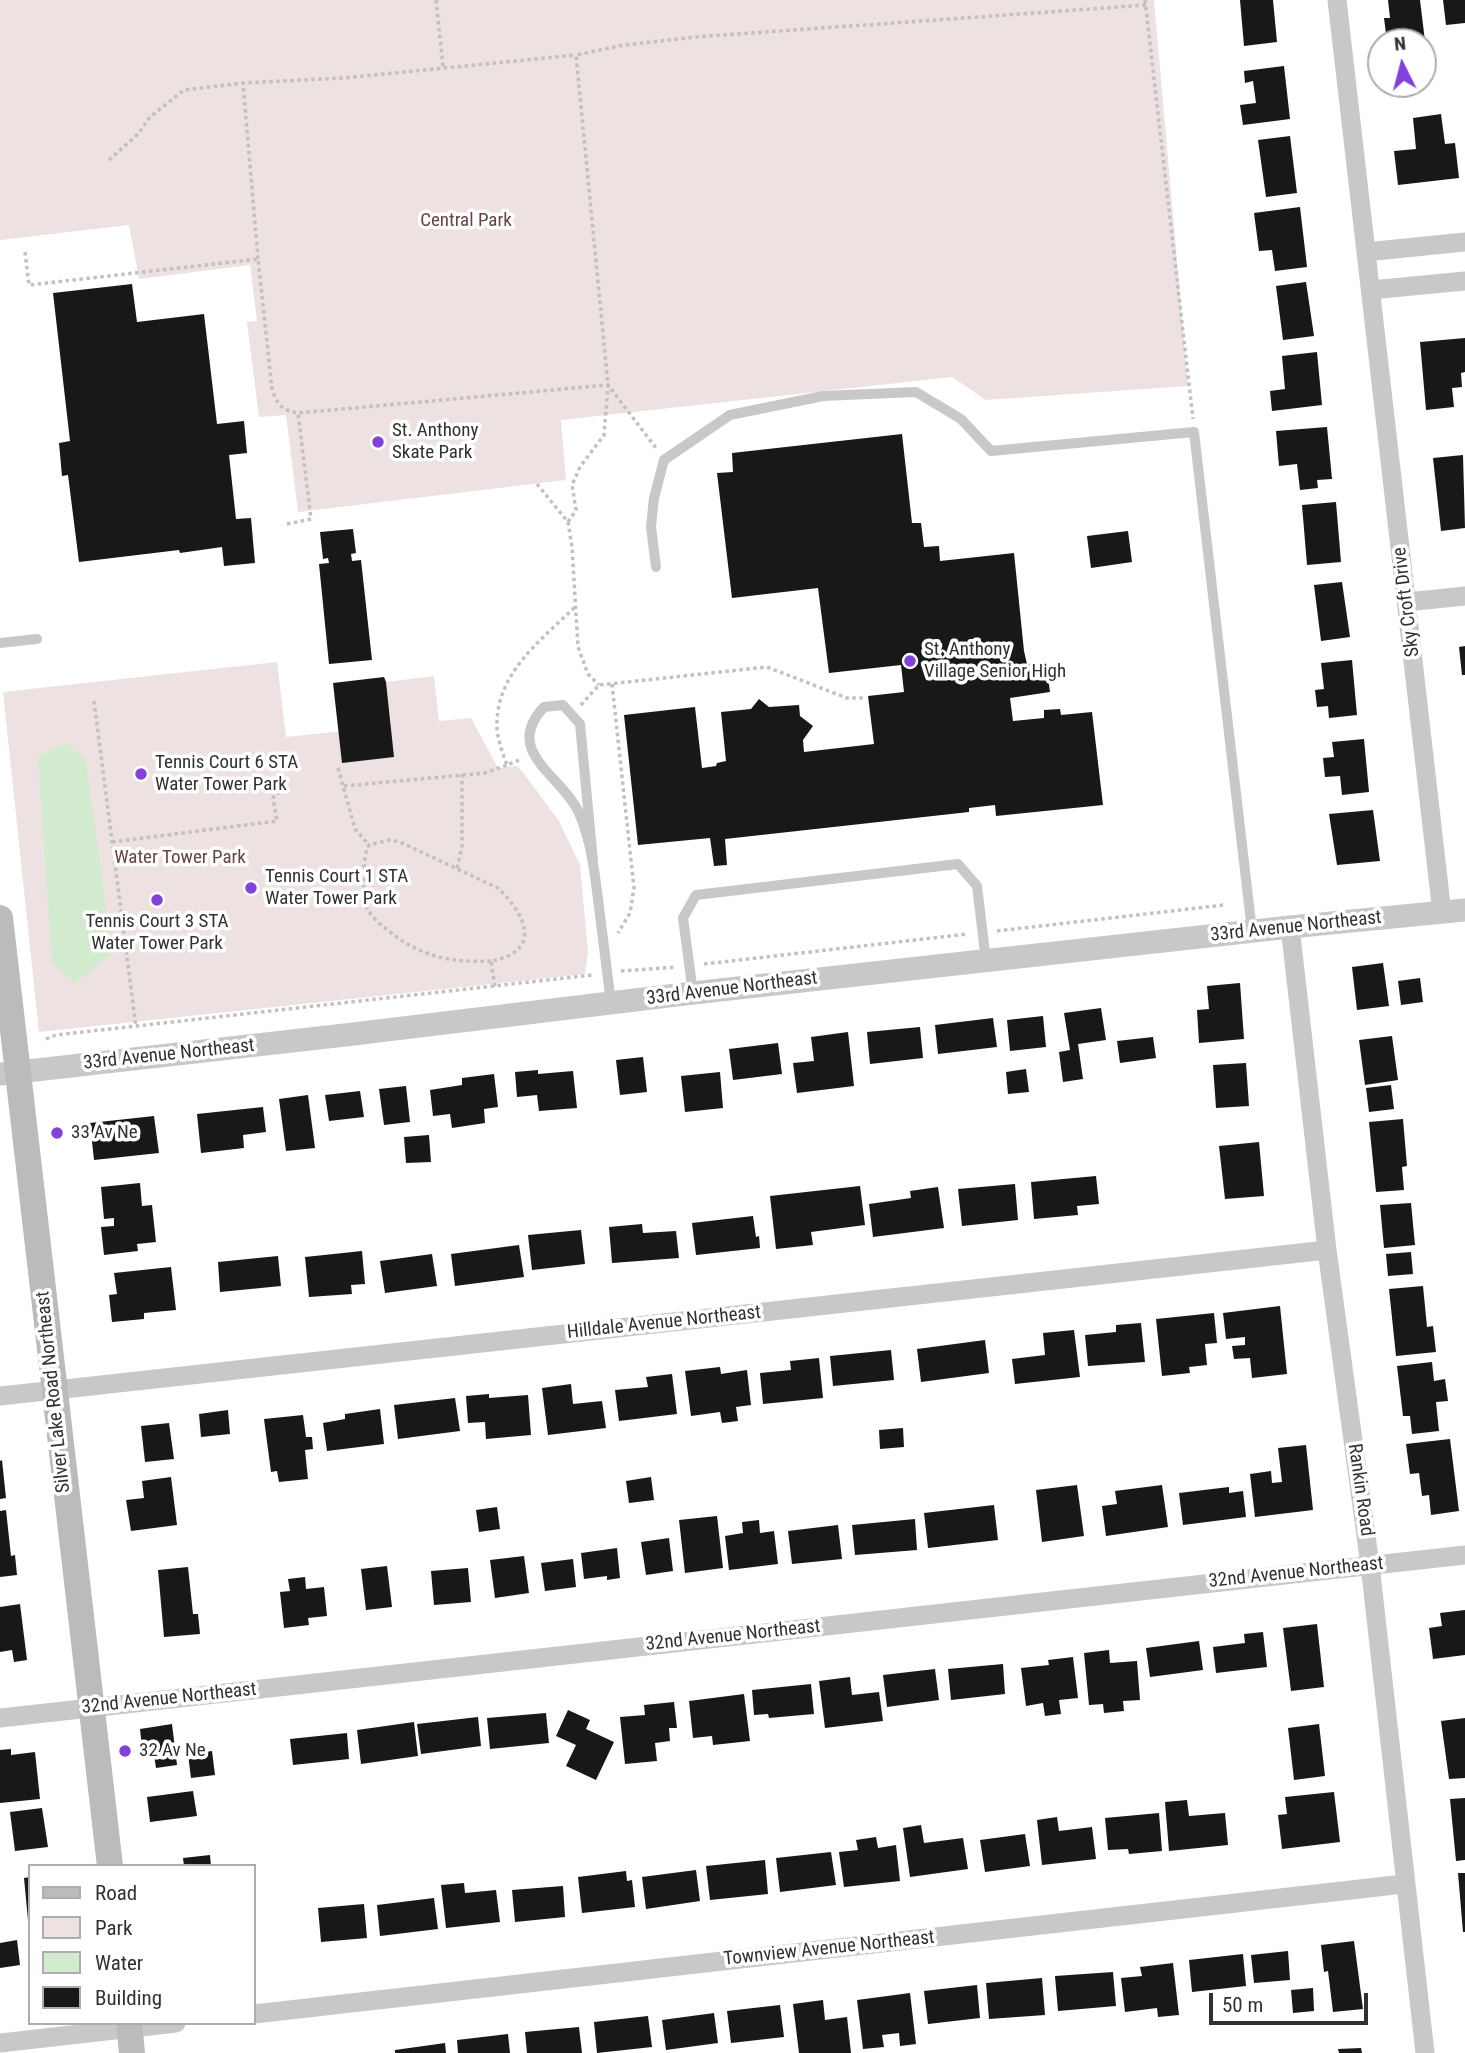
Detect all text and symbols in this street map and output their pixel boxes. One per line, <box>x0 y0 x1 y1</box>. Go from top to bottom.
north arrow <box>1367 28 1437 98</box>
text: N <box>1393 32 1407 56</box>
park label: Central Park <box>420 210 512 232</box>
place label: St. Anthony Skate Park <box>392 420 478 464</box>
marker: St. Anthony Skate Park <box>370 434 386 450</box>
street label: Sky Croft Drive <box>1389 546 1425 658</box>
place label: St. Anthony Village Senior High <box>924 639 1066 683</box>
marker: St. Anthony Village Senior High <box>902 653 918 669</box>
place label: Tennis Court 6 STA Water Tower Park <box>155 752 298 796</box>
marker: Tennis Court 6 STA Water Tower Park <box>133 766 149 782</box>
park label: Water Tower Park <box>114 847 246 869</box>
place label: Tennis Court 1 STA Water Tower Park <box>265 866 408 910</box>
marker: Tennis Court 1 STA Water Tower Park <box>243 880 259 896</box>
marker: Tennis Court 3 STA Water Tower Park <box>149 892 165 908</box>
street label: 33rd Avenue Northeast <box>1209 907 1383 947</box>
place label: Tennis Court 3 STA Water Tower Park <box>85 911 229 955</box>
street label: 33rd Avenue Northeast <box>645 967 819 1011</box>
street label: 33rd Avenue Northeast <box>82 1035 256 1075</box>
place label: 33 Av Ne <box>71 1122 138 1144</box>
marker: 33 Av Ne <box>49 1125 65 1141</box>
street label: Silver Lake Road Northeast <box>32 1290 76 1494</box>
street label: Hilldale Avenue Northeast <box>566 1301 762 1345</box>
street label: Rankin Road <box>1342 1442 1378 1538</box>
street label: 32nd Avenue Northeast <box>1208 1552 1384 1594</box>
street label: 32nd Avenue Northeast <box>645 1615 821 1657</box>
street label: 32nd Avenue Northeast <box>81 1678 257 1720</box>
place label: 32 Av Ne <box>139 1740 206 1762</box>
marker: 32 Av Ne <box>117 1743 133 1759</box>
legend <box>28 1864 256 2025</box>
text: Road <box>95 1881 137 1905</box>
text: Park <box>95 1916 132 1940</box>
street label: Townview Avenue Northeast <box>722 1927 936 1971</box>
text: Water <box>95 1951 143 1975</box>
scale bar <box>1213 1980 1372 2024</box>
text: Building <box>95 1986 162 2010</box>
text: 50 m <box>1222 1993 1263 2017</box>

